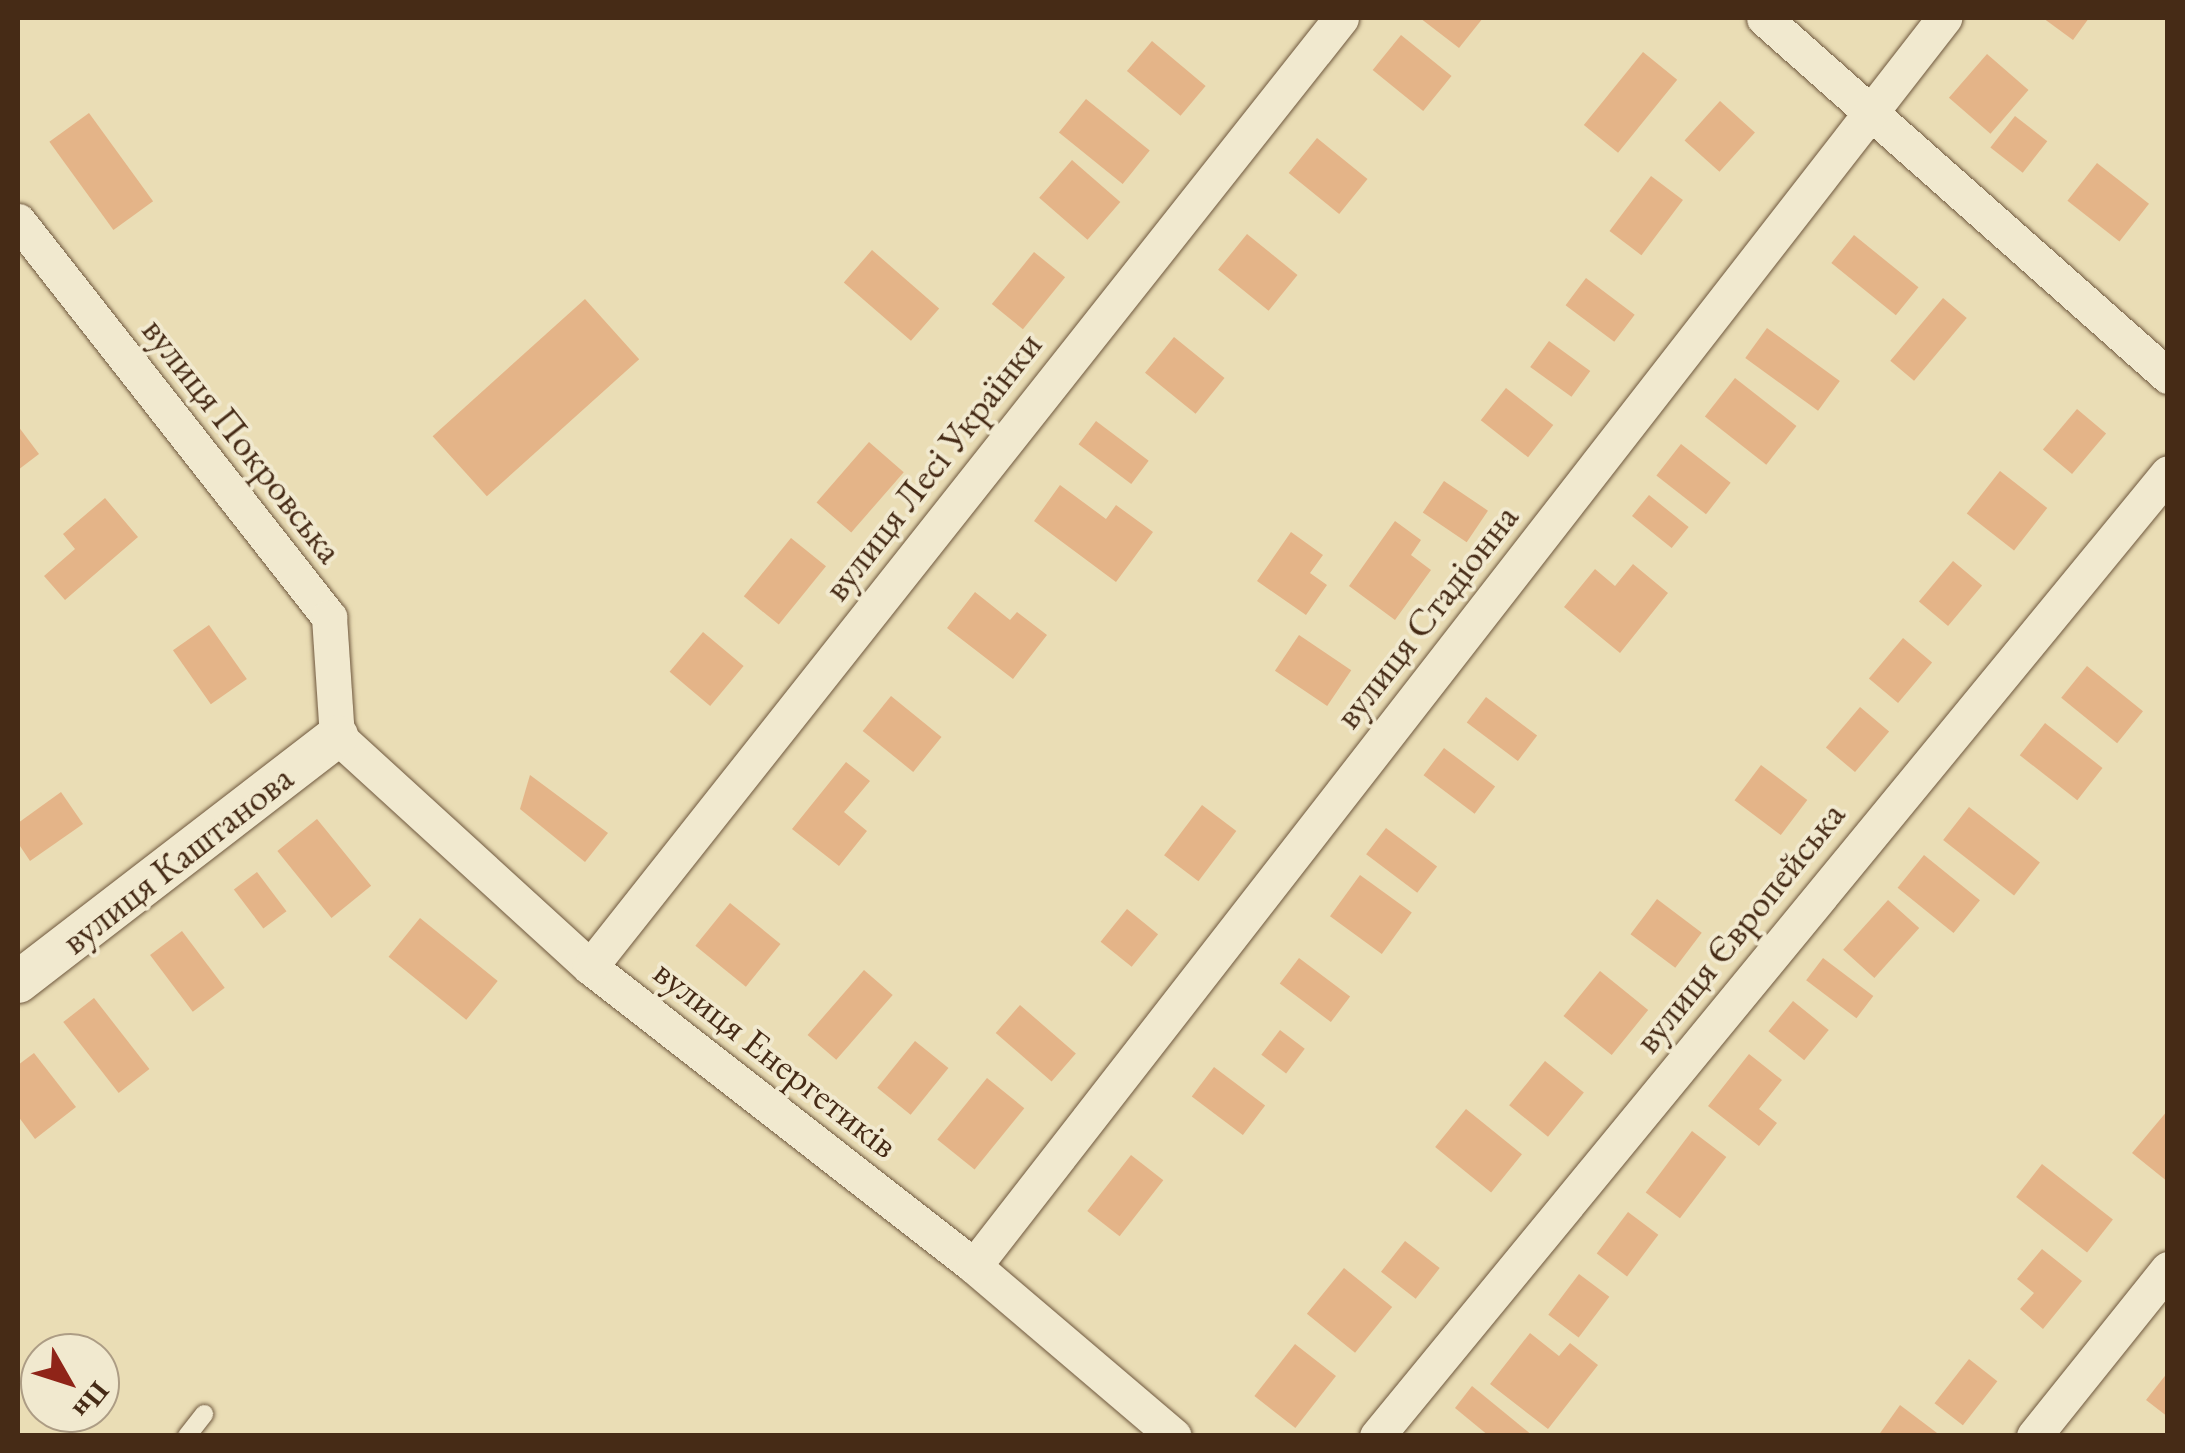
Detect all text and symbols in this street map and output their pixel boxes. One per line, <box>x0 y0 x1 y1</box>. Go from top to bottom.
street label: вулиця Покровська <box>133 308 353 572</box>
street label: вулиця Лесі Українки <box>813 323 1051 609</box>
street label: вулиця Стадіонна <box>1324 495 1528 737</box>
street label: вулиця Каштанова <box>52 755 302 963</box>
street label: вулиця Європейська <box>1624 792 1854 1062</box>
street label: вулиця Енергетиків <box>645 949 907 1167</box>
north arrow <box>20 1333 120 1433</box>
text: Пн <box>66 1374 118 1427</box>

